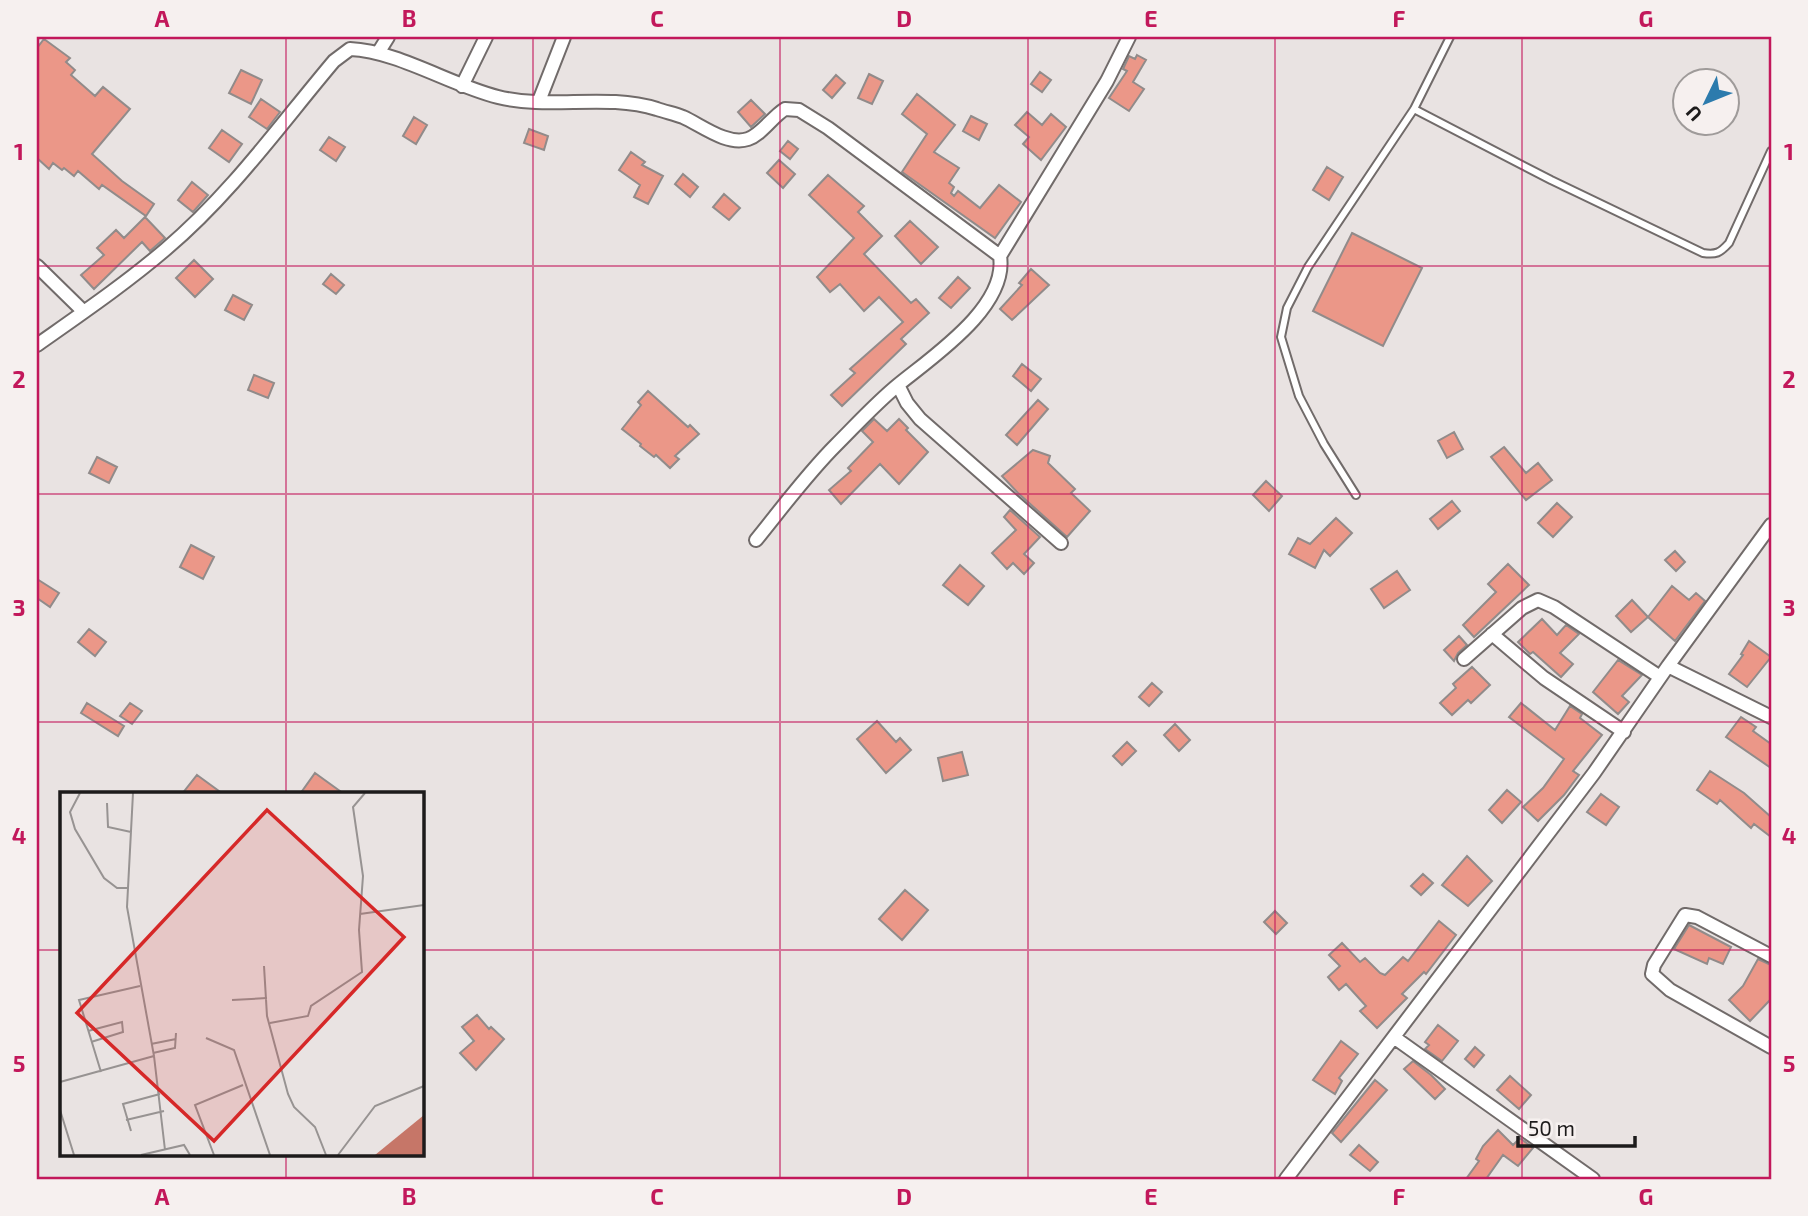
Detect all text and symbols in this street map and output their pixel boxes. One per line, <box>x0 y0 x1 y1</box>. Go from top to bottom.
text: A <box>154 4 170 32</box>
text: B <box>402 4 416 32</box>
text: C <box>650 4 664 32</box>
text: D <box>896 4 912 32</box>
text: E <box>1144 4 1158 32</box>
text: F <box>1393 4 1406 32</box>
text: G <box>1639 4 1653 32</box>
north arrow <box>1672 66 1742 136</box>
text: U <box>1680 101 1706 127</box>
text: 1 <box>14 137 24 165</box>
text: 1 <box>1784 137 1794 165</box>
text: 2 <box>12 365 26 393</box>
text: 2 <box>1782 365 1796 393</box>
text: 3 <box>12 593 26 621</box>
text: 3 <box>1782 593 1796 621</box>
inset map <box>60 792 424 1156</box>
text: 4 <box>12 821 26 849</box>
text: 4 <box>1782 821 1796 849</box>
text: 5 <box>13 1049 25 1077</box>
text: 5 <box>1783 1049 1795 1077</box>
scale bar <box>1518 1104 1635 1148</box>
text: 50 m <box>1528 1115 1575 1140</box>
text: A <box>154 1182 170 1210</box>
text: B <box>402 1182 416 1210</box>
text: C <box>650 1182 664 1210</box>
text: D <box>896 1182 912 1210</box>
text: E <box>1144 1182 1158 1210</box>
text: F <box>1393 1182 1406 1210</box>
text: G <box>1639 1182 1653 1210</box>

